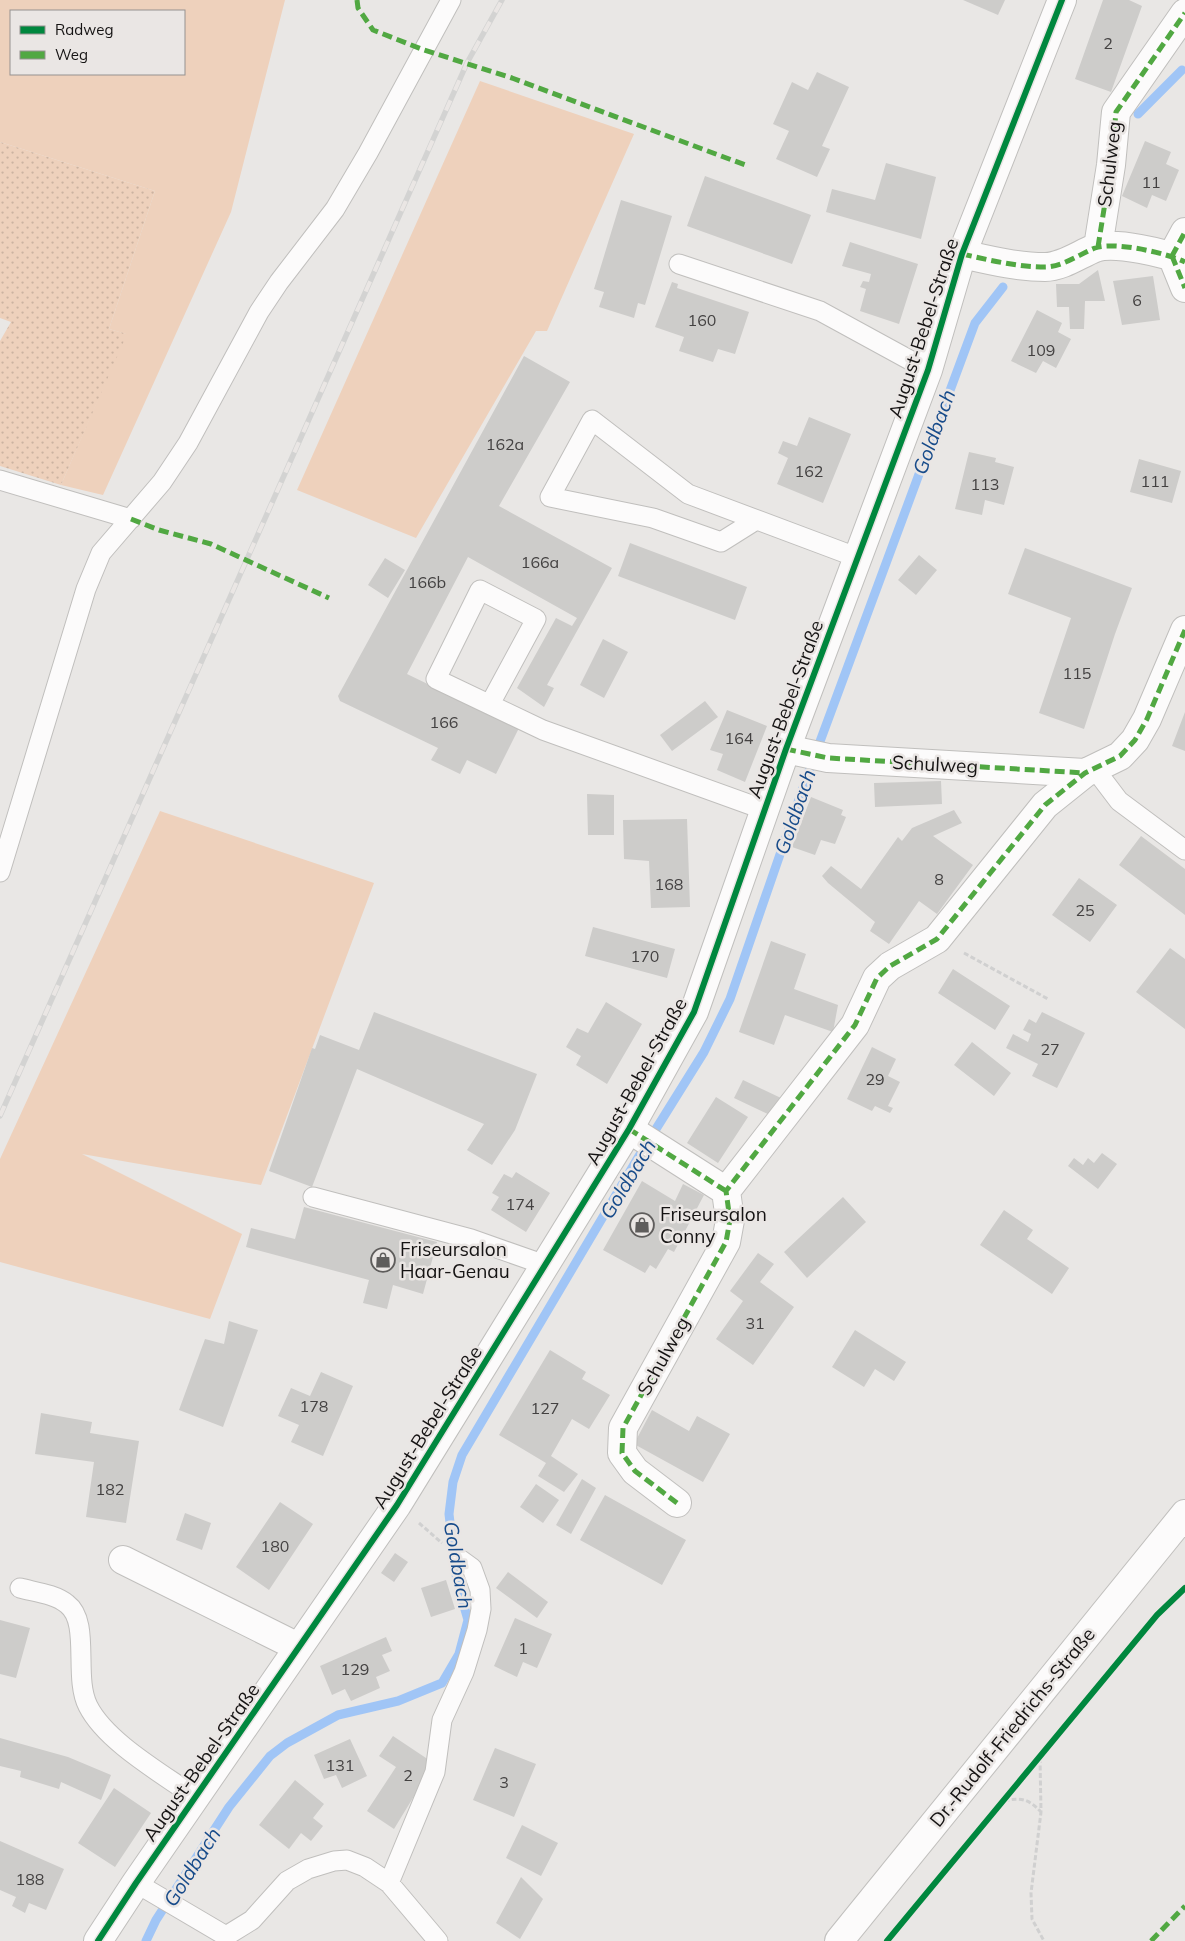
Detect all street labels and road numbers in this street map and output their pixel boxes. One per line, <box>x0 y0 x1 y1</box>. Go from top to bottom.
street label: Schulweg <box>1092 120 1126 208</box>
street label: August-Bebel-Straße <box>883 235 963 421</box>
street label: August-Bebel-Straße <box>742 617 828 801</box>
street label: Schulweg <box>891 750 979 778</box>
street label: August-Bebel-Straße <box>580 993 692 1169</box>
street label: Schulweg <box>632 1313 694 1399</box>
street label: August-Bebel-Straße <box>367 1341 487 1513</box>
street label: Dr.-Rudolf-Friedrichs-Straße <box>924 1623 1100 1831</box>
street label: August-Bebel-Straße <box>137 1678 265 1846</box>

